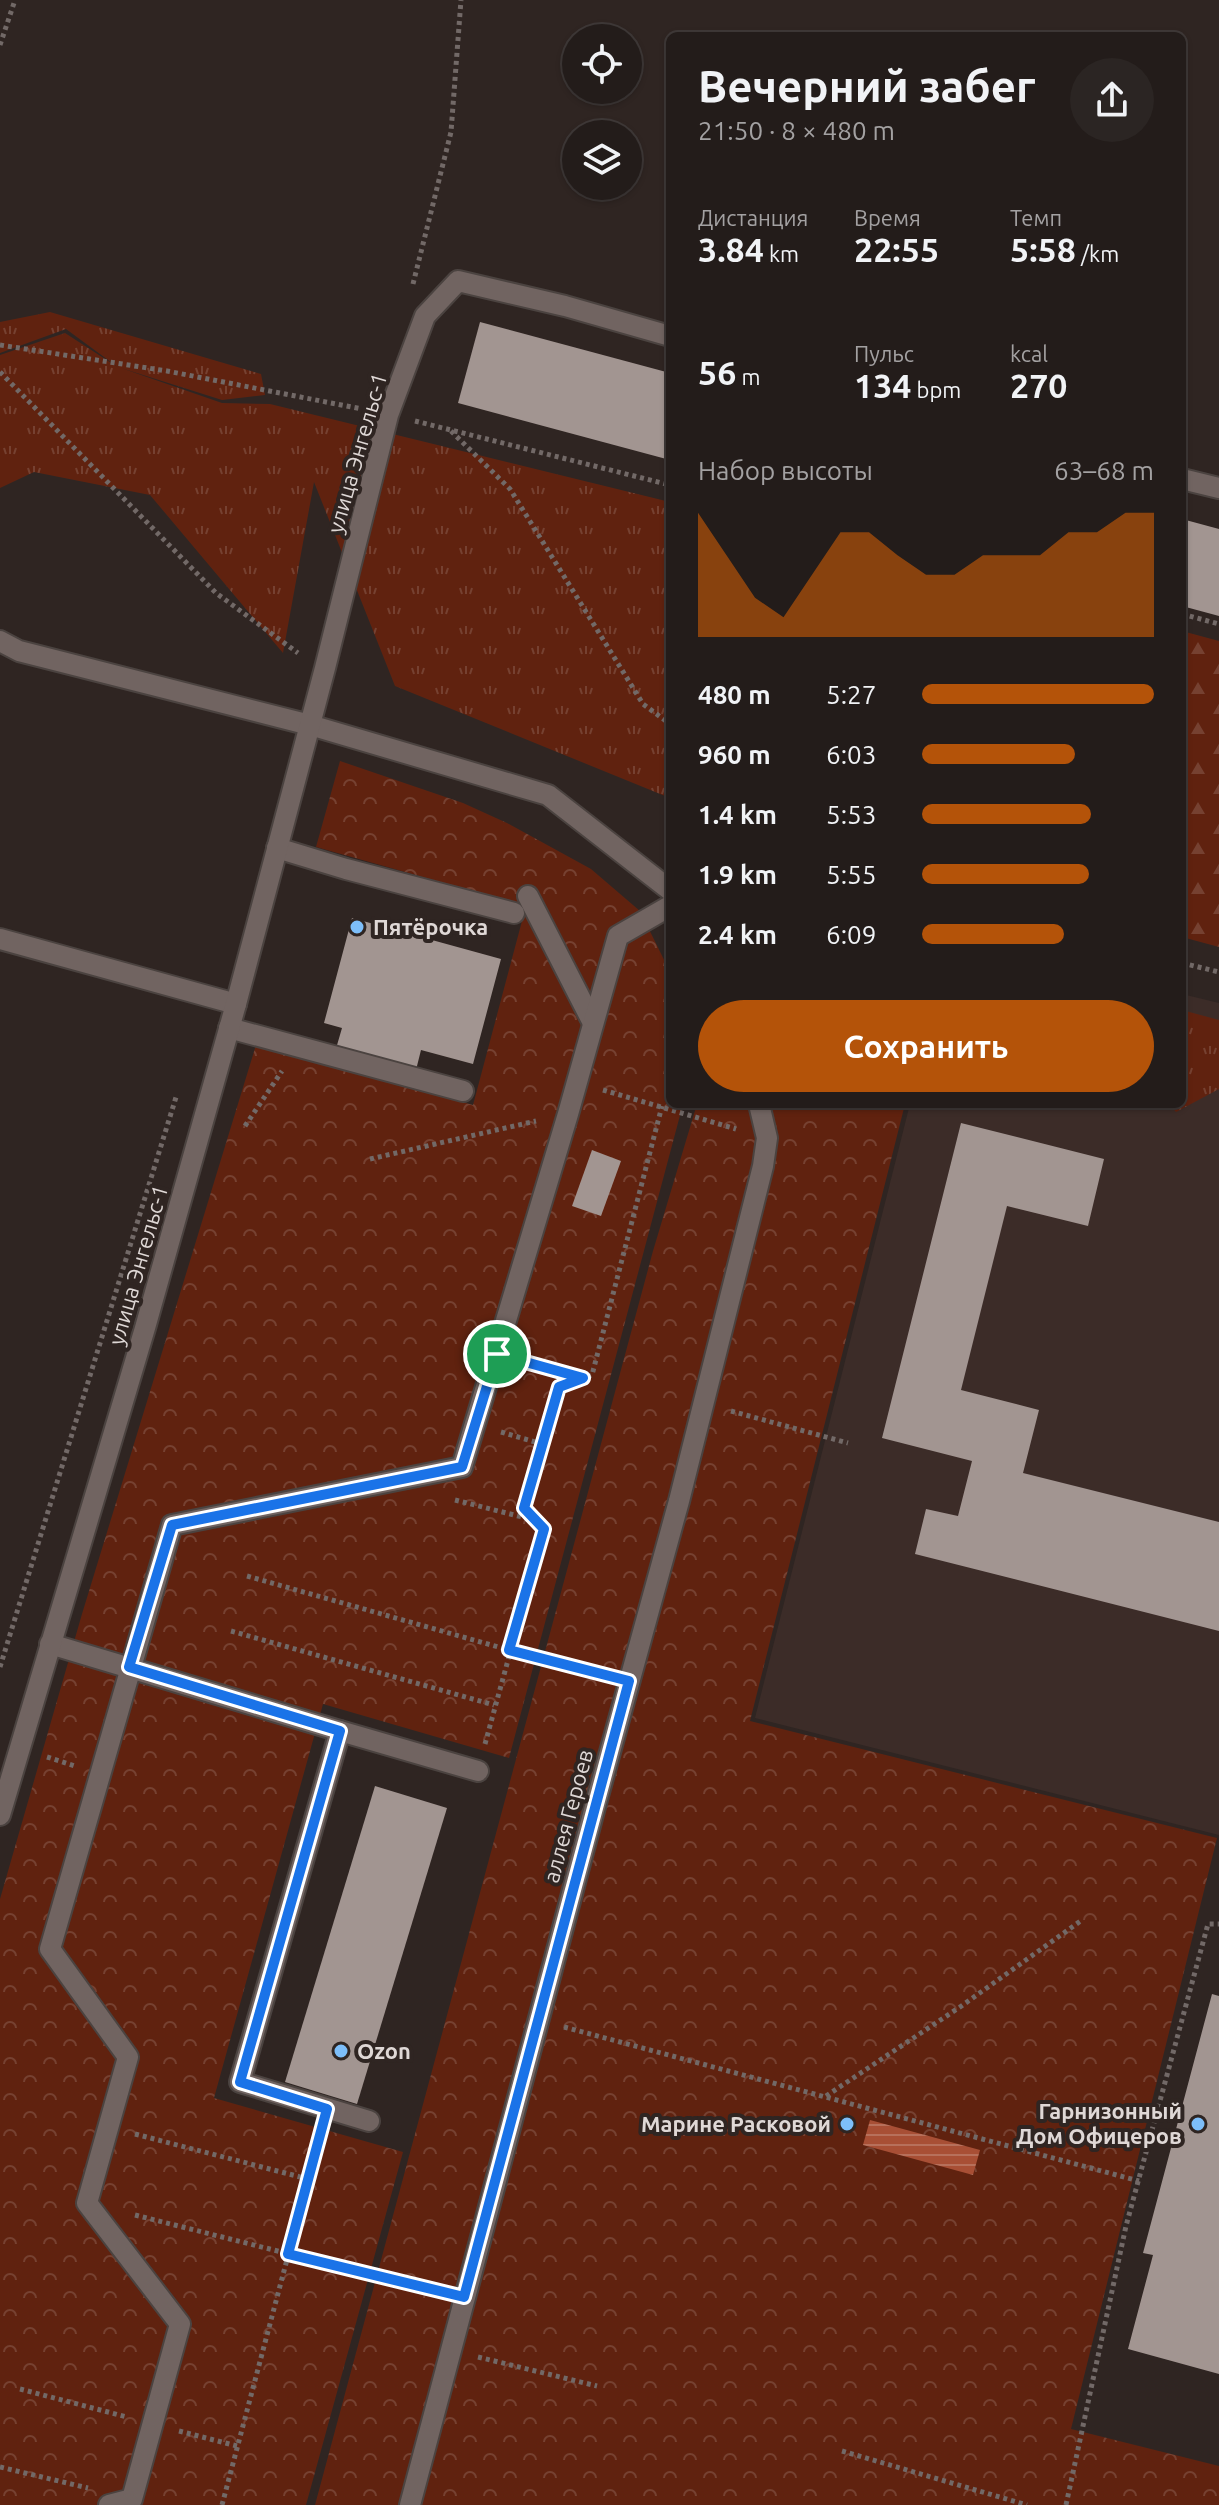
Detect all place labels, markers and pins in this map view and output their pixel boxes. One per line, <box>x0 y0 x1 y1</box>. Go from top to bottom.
place label: Пятёрочка <box>373 914 488 939</box>
marker: Пятёрочка <box>348 918 366 936</box>
pin <box>463 1320 531 1388</box>
place label: Ozon <box>357 2038 411 2063</box>
marker: Ozon <box>332 2042 350 2060</box>
place label: Гарнизонный Дом Офицеров <box>1016 2098 1182 2148</box>
place label: Марине Расковой <box>641 2111 831 2136</box>
marker: Марине Расковой <box>838 2115 856 2133</box>
marker: Гарнизонный Дом Офицеров <box>1189 2115 1207 2133</box>

